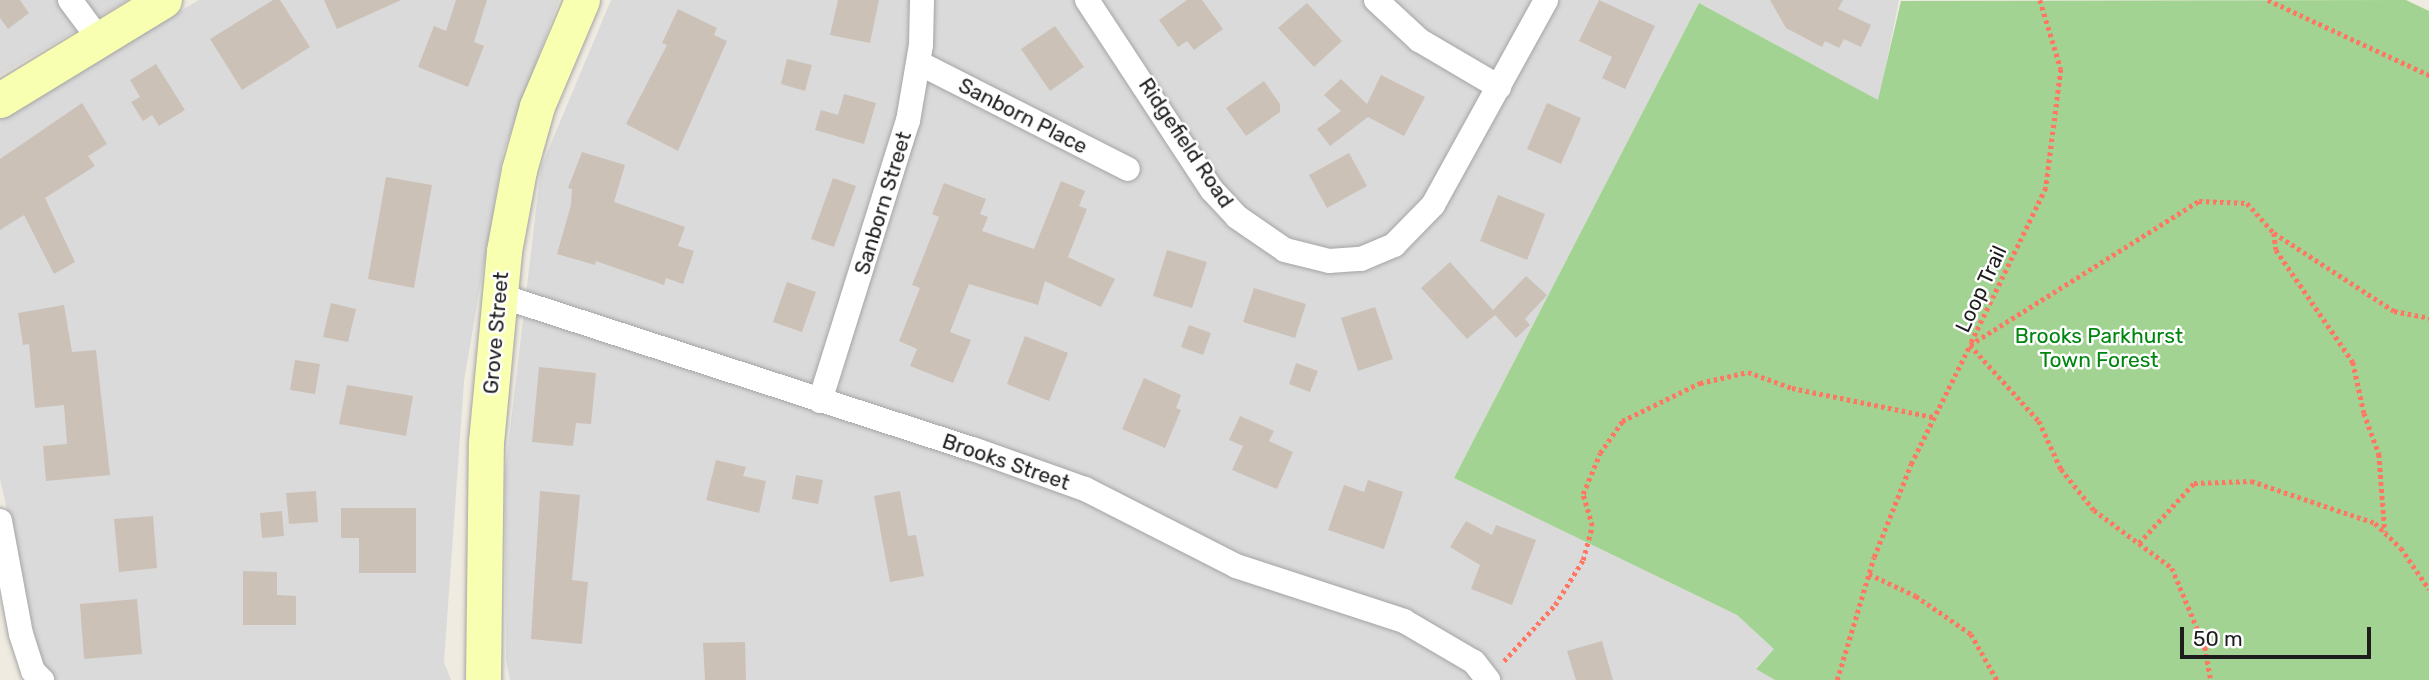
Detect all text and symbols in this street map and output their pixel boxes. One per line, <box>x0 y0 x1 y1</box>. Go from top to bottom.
street label: Sanborn Place <box>954 73 1092 159</box>
street label: Ridgefield Road <box>1133 73 1239 213</box>
street label: Sanborn Street <box>849 128 917 278</box>
street label: Loop Trail <box>1950 241 2012 337</box>
street label: Grove Street <box>478 271 514 395</box>
park label: Brooks Parkhurst Town Forest <box>2015 323 2183 373</box>
street label: Brooks Street <box>939 428 1073 496</box>
scale bar <box>2184 614 2375 658</box>
text: 50 m <box>2193 626 2243 651</box>

